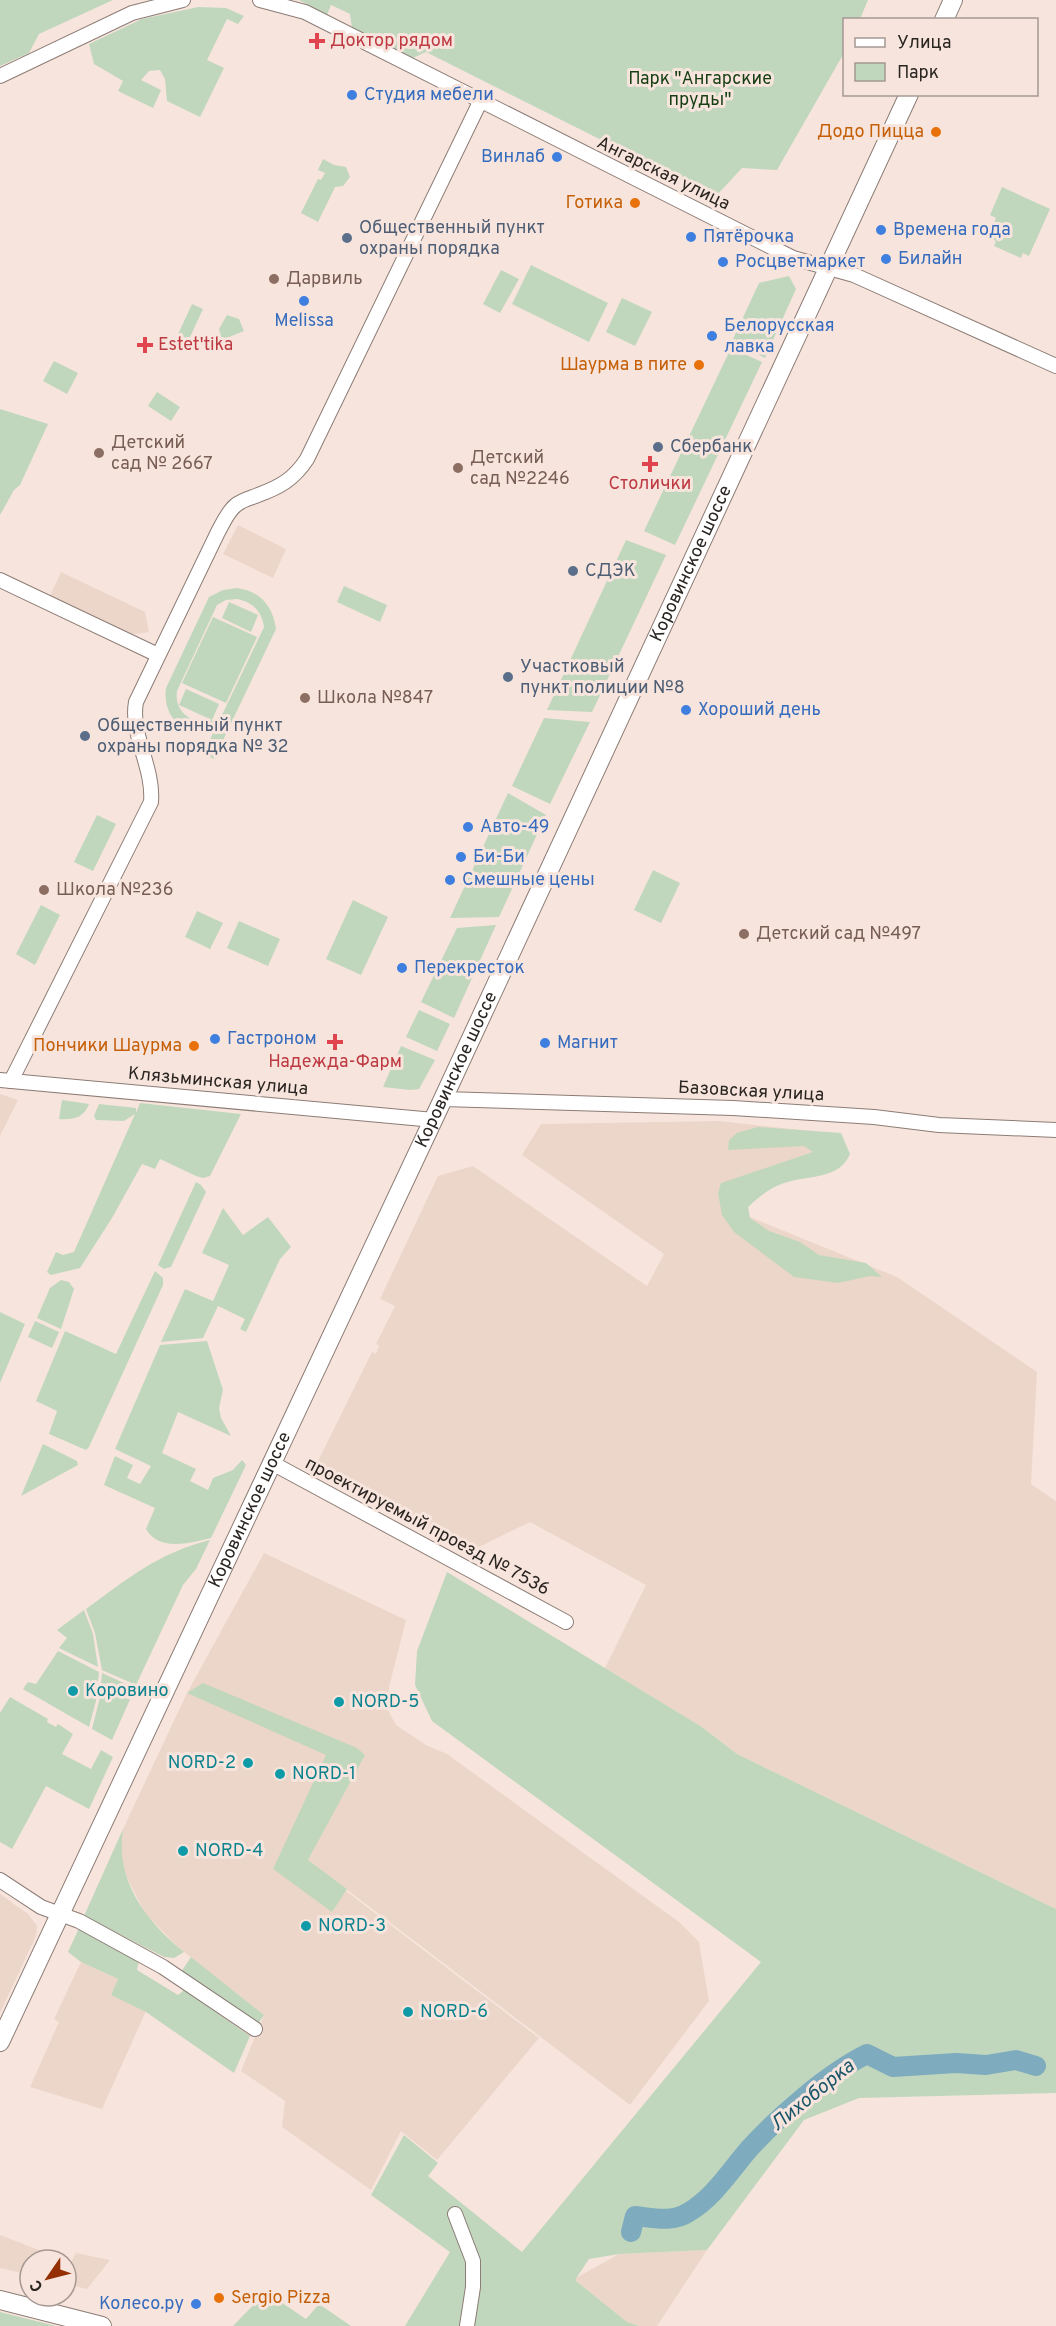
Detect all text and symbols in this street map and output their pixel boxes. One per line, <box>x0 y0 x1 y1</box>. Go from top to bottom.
legend <box>843 18 1038 96</box>
place label: Доктор рядом <box>330 30 453 53</box>
marker: Доктор рядом <box>308 32 326 50</box>
text: Улица <box>897 32 951 55</box>
text: Парк <box>897 62 939 85</box>
park label: Парк "Ангарские пруды" <box>628 68 772 112</box>
place label: Студия мебели <box>364 84 494 107</box>
marker: Студия мебели <box>345 88 359 102</box>
place label: Додо Пицца <box>817 121 924 144</box>
marker: Додо Пицца <box>929 125 943 139</box>
street label: Ангарская улица <box>593 132 733 216</box>
place label: Винлаб <box>481 146 545 169</box>
marker: Винлаб <box>550 150 564 164</box>
place label: Готика <box>566 192 623 215</box>
marker: Готика <box>628 196 642 210</box>
place label: Общественный пункт охраны порядка <box>359 217 545 261</box>
place label: Времена года <box>893 219 1011 242</box>
marker: Времена года <box>874 223 888 237</box>
place label: Пятёрочка <box>703 226 794 249</box>
marker: Пятёрочка <box>684 230 698 244</box>
marker: Общественный пункт охраны порядка <box>340 231 354 245</box>
place label: Билайн <box>898 248 963 271</box>
place label: Росцветмаркет <box>735 251 865 274</box>
marker: Билайн <box>879 252 893 266</box>
marker: Росцветмаркет <box>716 255 730 269</box>
place label: Дарвиль <box>286 268 363 291</box>
marker: Дарвиль <box>267 272 281 286</box>
marker: Melissa <box>297 294 311 308</box>
place label: Melissa <box>274 310 334 333</box>
place label: Белорусская лавка <box>724 315 835 359</box>
marker: Белорусская лавка <box>705 329 719 343</box>
place label: Estet'tika <box>158 334 233 357</box>
marker: Estet'tika <box>136 336 154 354</box>
place label: Шаурма в пите <box>560 354 687 377</box>
marker: Шаурма в пите <box>692 358 706 372</box>
place label: Детский сад № 2667 <box>111 432 213 476</box>
place label: Сбербанк <box>670 436 753 459</box>
marker: Сбербанк <box>651 440 665 454</box>
marker: Детский сад № 2667 <box>92 446 106 460</box>
place label: Детский сад №2246 <box>470 447 570 491</box>
marker: Столички <box>643 457 657 471</box>
marker: Детский сад №2246 <box>451 461 465 475</box>
place label: Столички <box>609 473 691 496</box>
street label: Коровинское шоссе <box>645 482 737 645</box>
place label: СДЭК <box>585 560 636 583</box>
marker: СДЭК <box>566 564 580 578</box>
place label: Участковый пункт полиции №8 <box>520 656 685 700</box>
marker: Участковый пункт полиции №8 <box>501 670 515 684</box>
place label: Школа №847 <box>317 687 433 710</box>
marker: Школа №847 <box>298 691 312 705</box>
place label: Хороший день <box>698 699 821 722</box>
marker: Хороший день <box>679 703 693 717</box>
place label: Общественный пункт охраны порядка № 32 <box>97 715 289 759</box>
marker: Общественный пункт охраны порядка № 32 <box>78 729 92 743</box>
place label: Авто-49 <box>480 816 550 839</box>
marker: Авто-49 <box>461 820 475 834</box>
place label: Би-Би <box>473 846 525 869</box>
marker: Би-Би <box>454 850 468 864</box>
place label: Смешные цены <box>462 869 595 892</box>
marker: Смешные цены <box>443 873 457 887</box>
place label: Школа №236 <box>56 879 173 902</box>
marker: Школа №236 <box>37 883 51 897</box>
place label: Детский сад №497 <box>756 923 921 946</box>
marker: Детский сад №497 <box>737 927 751 941</box>
place label: Перекресток <box>414 957 525 980</box>
marker: Перекресток <box>395 961 409 975</box>
street label: Коровинское шоссе <box>410 988 503 1152</box>
place label: Гастроном <box>227 1028 317 1051</box>
marker: Гастроном <box>208 1032 222 1046</box>
place label: Магнит <box>557 1032 618 1055</box>
place label: Пончики Шаурма <box>33 1035 182 1058</box>
marker: Надежда-Фарм <box>328 1035 342 1049</box>
marker: Магнит <box>538 1036 552 1050</box>
marker: Пончики Шаурма <box>187 1039 201 1053</box>
place label: Надежда-Фарм <box>268 1051 402 1074</box>
street label: Клязьминская улица <box>127 1063 309 1101</box>
street label: Базовская улица <box>677 1077 825 1107</box>
street label: Коровинское шоссе <box>204 1428 296 1591</box>
street label: проектируемый проезд № 7536 <box>301 1453 553 1601</box>
place label: Коровино <box>85 1680 169 1703</box>
marker: Коровино <box>66 1684 80 1698</box>
place label: NORD-5 <box>351 1691 419 1714</box>
marker: NORD-5 <box>332 1695 346 1709</box>
place label: NORD-2 <box>168 1752 236 1775</box>
marker: NORD-2 <box>241 1756 255 1770</box>
place label: NORD-1 <box>292 1763 356 1786</box>
marker: NORD-1 <box>273 1767 287 1781</box>
place label: NORD-4 <box>195 1840 263 1863</box>
marker: NORD-4 <box>176 1844 190 1858</box>
place label: NORD-3 <box>318 1915 386 1938</box>
marker: NORD-3 <box>299 1919 313 1933</box>
place label: NORD-6 <box>420 2001 488 2024</box>
marker: NORD-6 <box>401 2005 415 2019</box>
water label: Лихоборка <box>766 2054 861 2138</box>
north arrow <box>18 2248 78 2308</box>
text: С <box>26 2276 48 2295</box>
place label: Sergio Pizza <box>231 2287 330 2310</box>
marker: Sergio Pizza <box>212 2291 226 2305</box>
place label: Колесо.ру <box>99 2293 184 2316</box>
marker: Колесо.ру <box>189 2297 203 2311</box>

